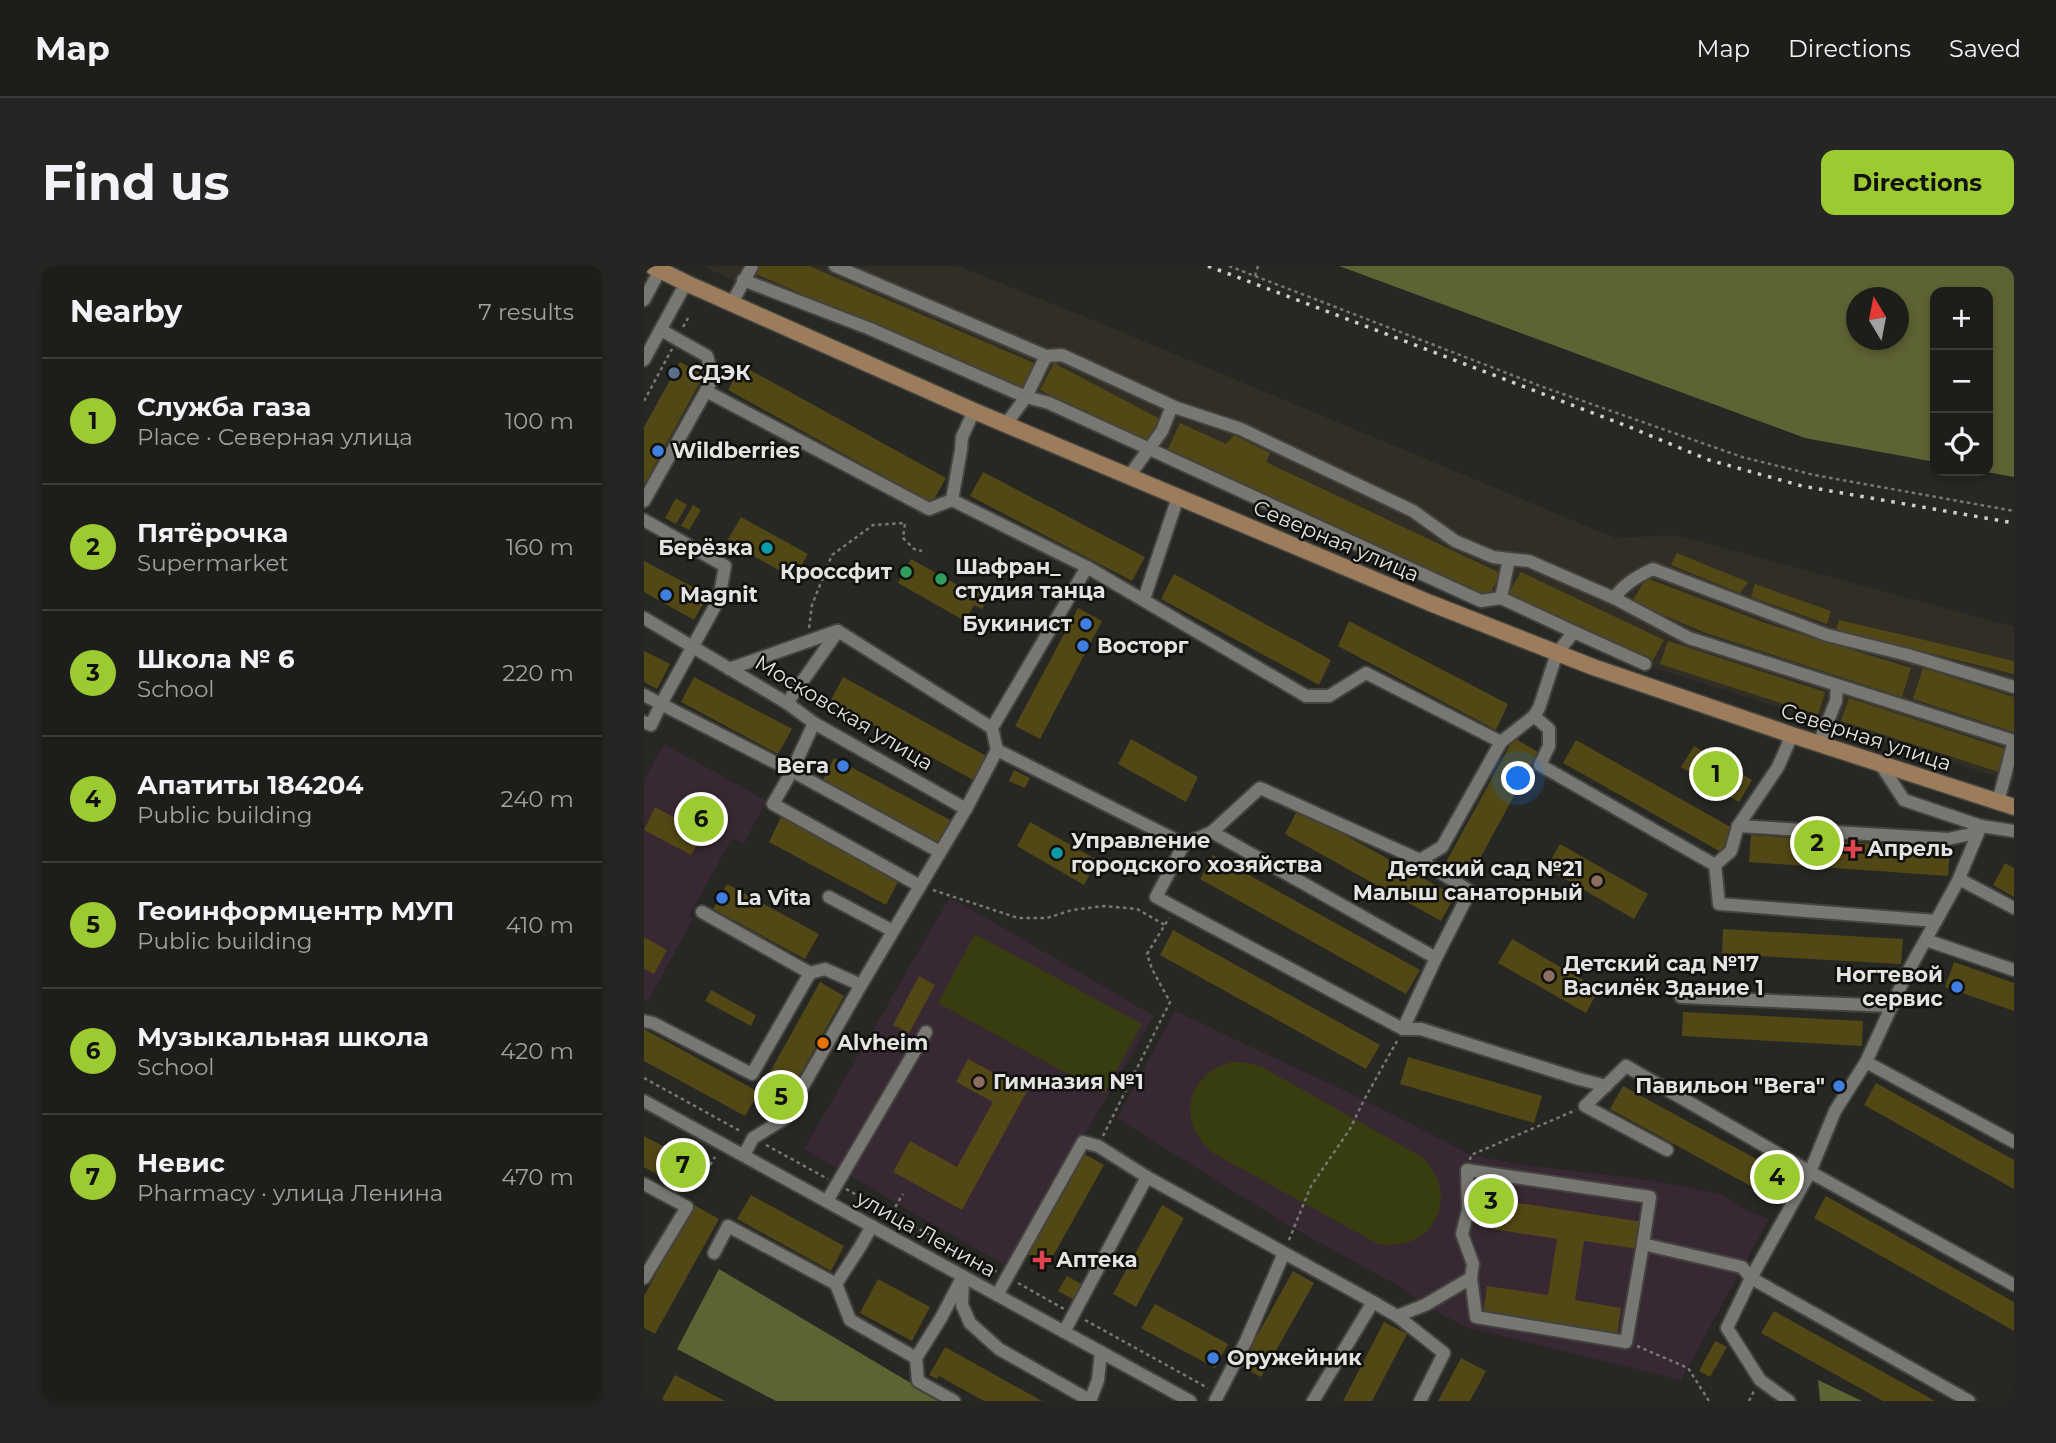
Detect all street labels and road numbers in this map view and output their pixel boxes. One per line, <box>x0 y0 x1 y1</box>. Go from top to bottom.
street label: Северная улица <box>1249 494 1423 587</box>
street label: Московская улица <box>751 650 938 776</box>
street label: Северная улица <box>1778 697 1955 776</box>
street label: улица Ленина <box>851 1184 1000 1282</box>

